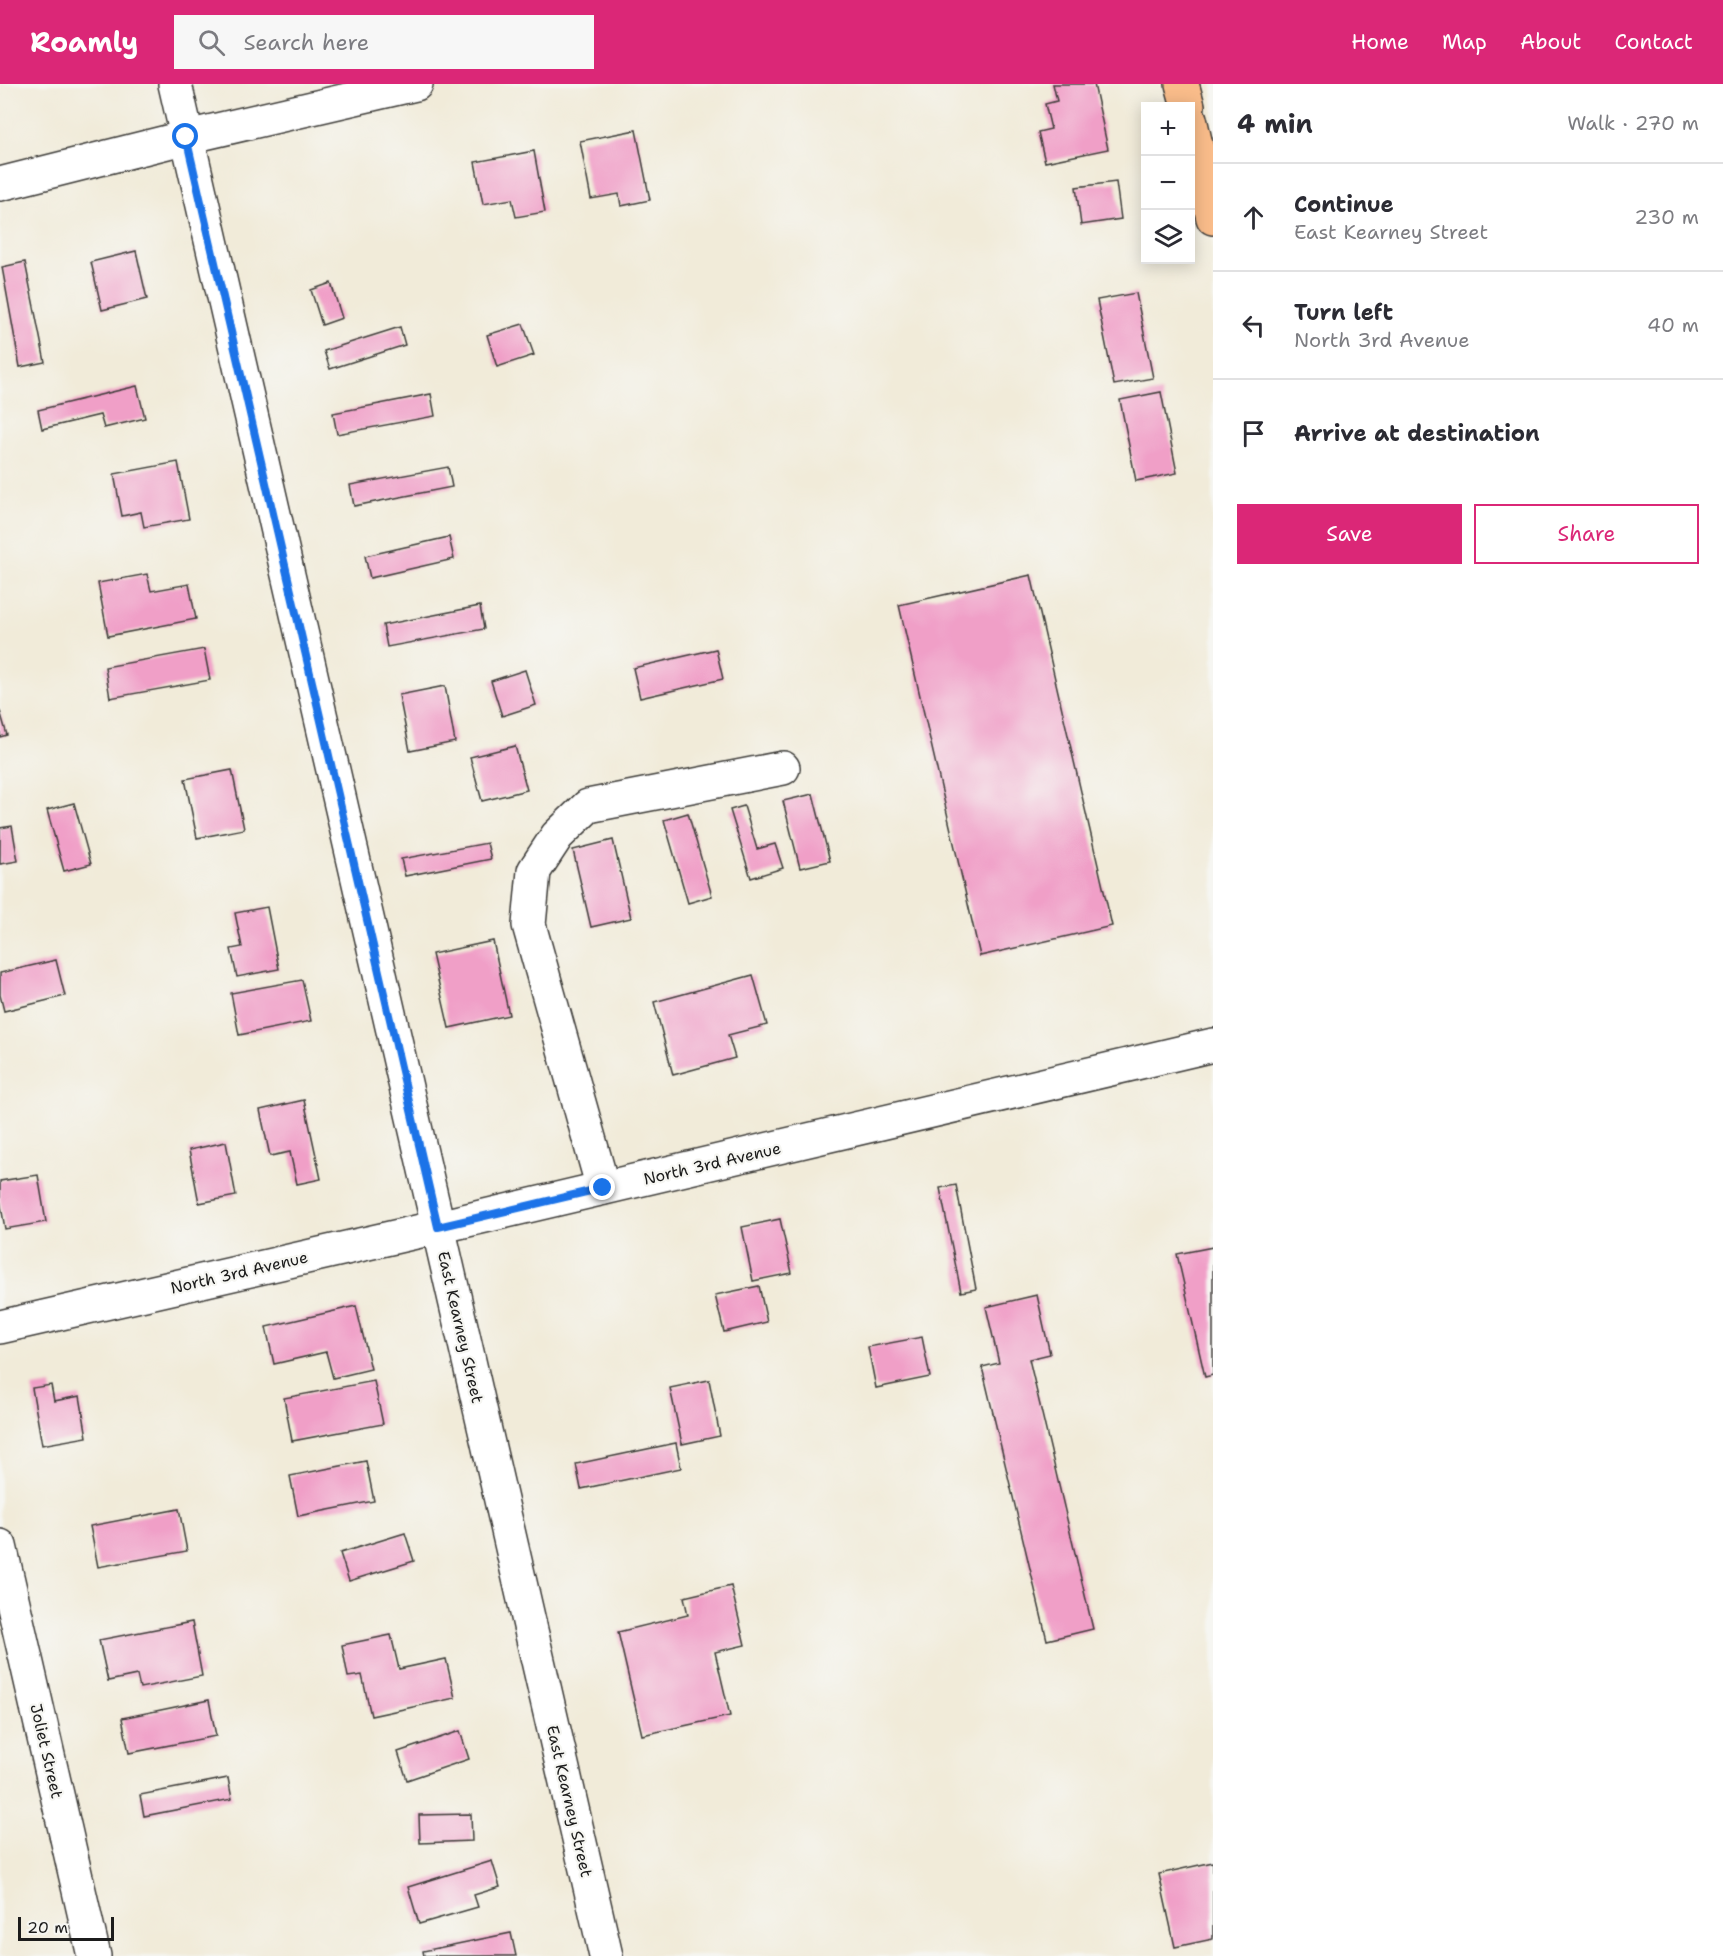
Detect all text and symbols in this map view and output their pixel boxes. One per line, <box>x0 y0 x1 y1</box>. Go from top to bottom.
search box <box>174 15 594 69</box>
text: Roamly <box>30 23 138 61</box>
icon: search <box>195 26 228 59</box>
text: Search here <box>243 28 369 57</box>
text: Home <box>1351 28 1409 56</box>
text: Map <box>1442 28 1487 56</box>
text: About <box>1520 28 1581 56</box>
text: Contact <box>1614 28 1693 56</box>
map controls <box>1141 102 1195 264</box>
button: + <box>1141 102 1195 156</box>
text: 4 min <box>1237 106 1313 141</box>
text: Walk · 270 m <box>1567 110 1699 136</box>
route start <box>172 123 198 149</box>
button: − <box>1141 156 1195 210</box>
text: Continue <box>1294 190 1394 219</box>
icon: ahead <box>1237 201 1270 234</box>
text: 230 m <box>1634 204 1699 230</box>
button: layers <box>1141 210 1195 264</box>
text: East Kearney Street <box>1294 219 1488 245</box>
text: Turn left <box>1294 298 1393 327</box>
icon: left <box>1237 309 1270 342</box>
text: 40 m <box>1647 312 1699 338</box>
text: North 3rd Avenue <box>1294 327 1470 353</box>
icon: arrive <box>1237 417 1270 450</box>
text: Arrive at destination <box>1294 419 1540 448</box>
button: Save <box>1237 504 1462 564</box>
button: Share <box>1474 504 1699 564</box>
street label: North 3rd Avenue <box>641 1137 783 1190</box>
route end <box>589 1174 615 1200</box>
street label: North 3rd Avenue <box>168 1246 310 1299</box>
street label: East Kearney Street <box>433 1249 488 1405</box>
street label: Joliet Street <box>25 1702 68 1800</box>
street label: East Kearney Street <box>542 1723 597 1879</box>
scale bar <box>18 1914 114 1942</box>
text: 20 m <box>27 1917 68 1938</box>

